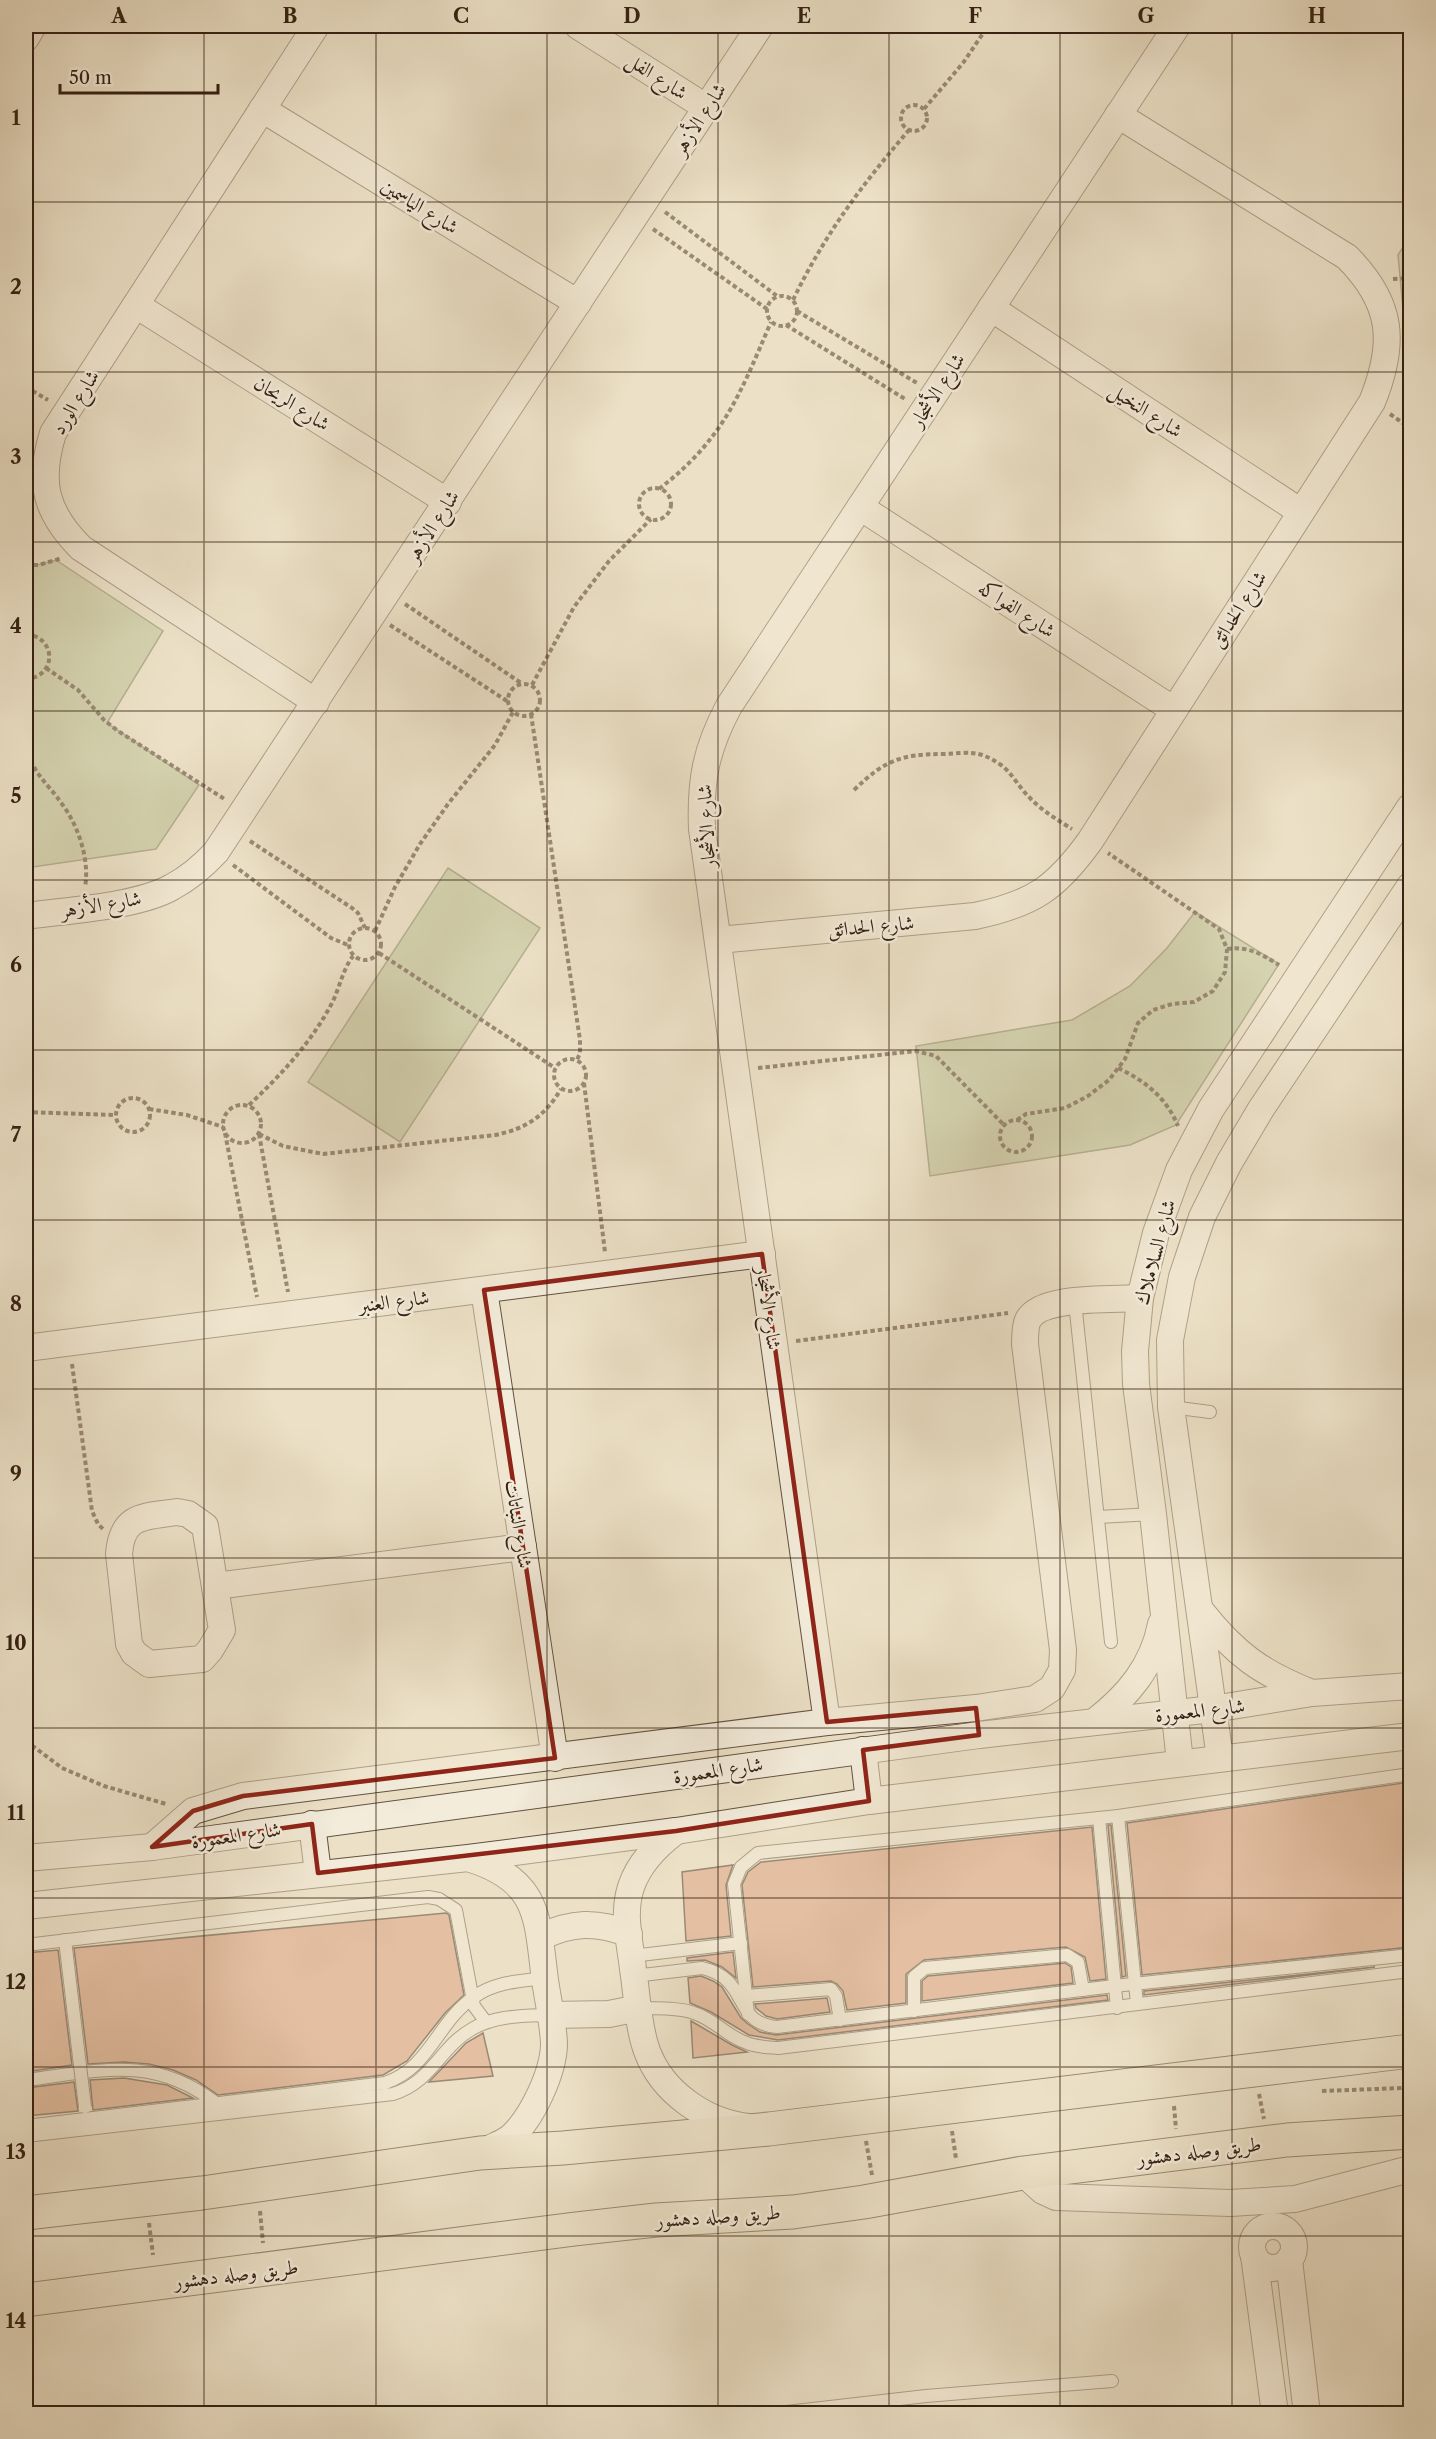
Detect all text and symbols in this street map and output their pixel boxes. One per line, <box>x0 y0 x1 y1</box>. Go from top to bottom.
text: A <box>110 4 127 28</box>
text: B <box>283 4 298 28</box>
text: C <box>453 4 469 28</box>
text: D <box>623 4 641 28</box>
text: E <box>797 4 811 28</box>
text: F <box>968 4 982 28</box>
text: G <box>1138 4 1155 28</box>
text: H <box>1308 4 1326 28</box>
street label: شارع الفل <box>619 47 692 110</box>
scale bar <box>60 57 218 95</box>
text: 50 m <box>69 67 112 89</box>
street label: شارع الأزهر <box>663 77 736 164</box>
text: 1 <box>12 106 21 130</box>
street label: شارع الياسمين <box>374 173 463 244</box>
text: 2 <box>10 275 22 299</box>
street label: شارع الأشجار <box>901 347 975 437</box>
street label: شارع الورد <box>46 365 109 442</box>
street label: شارع الريحان <box>246 370 334 441</box>
street label: شارع النخيل <box>1102 377 1187 448</box>
text: 3 <box>10 445 22 469</box>
street label: شارع الأزهر <box>396 484 469 571</box>
street label: شارع الحدائق <box>1204 566 1277 655</box>
street label: شارع الفواكه <box>971 575 1060 648</box>
text: 4 <box>10 614 22 638</box>
street label: شارع الأشجار <box>689 783 726 871</box>
text: 5 <box>10 784 22 808</box>
street label: شارع الأزهر <box>57 883 144 928</box>
street label: شارع الحدائق <box>827 910 916 948</box>
text: 6 <box>10 953 22 977</box>
text: 7 <box>11 1123 22 1147</box>
street label: شارع السلاملاك <box>1129 1197 1186 1309</box>
street label: شارع الأشجار <box>745 1262 790 1352</box>
street label: شارع العنبر <box>355 1285 431 1323</box>
text: 8 <box>10 1292 22 1316</box>
text: 9 <box>10 1462 22 1486</box>
street label: شارع النباتات <box>494 1478 538 1571</box>
text: 10 <box>5 1631 27 1655</box>
street label: شارع المعمورة <box>1154 1693 1247 1733</box>
street label: شارع المعمورة <box>672 1752 765 1794</box>
text: 11 <box>7 1801 25 1825</box>
street label: شارع المعمورة <box>190 1817 283 1859</box>
text: 12 <box>6 1970 26 1994</box>
street label: طريق وصله دهشور <box>1133 2131 1263 2172</box>
text: 13 <box>6 2140 26 2164</box>
street label: طريق وصله دهشور <box>653 2200 781 2233</box>
street label: طريق وصله دهشور <box>170 2254 300 2295</box>
text: 14 <box>6 2309 26 2333</box>

